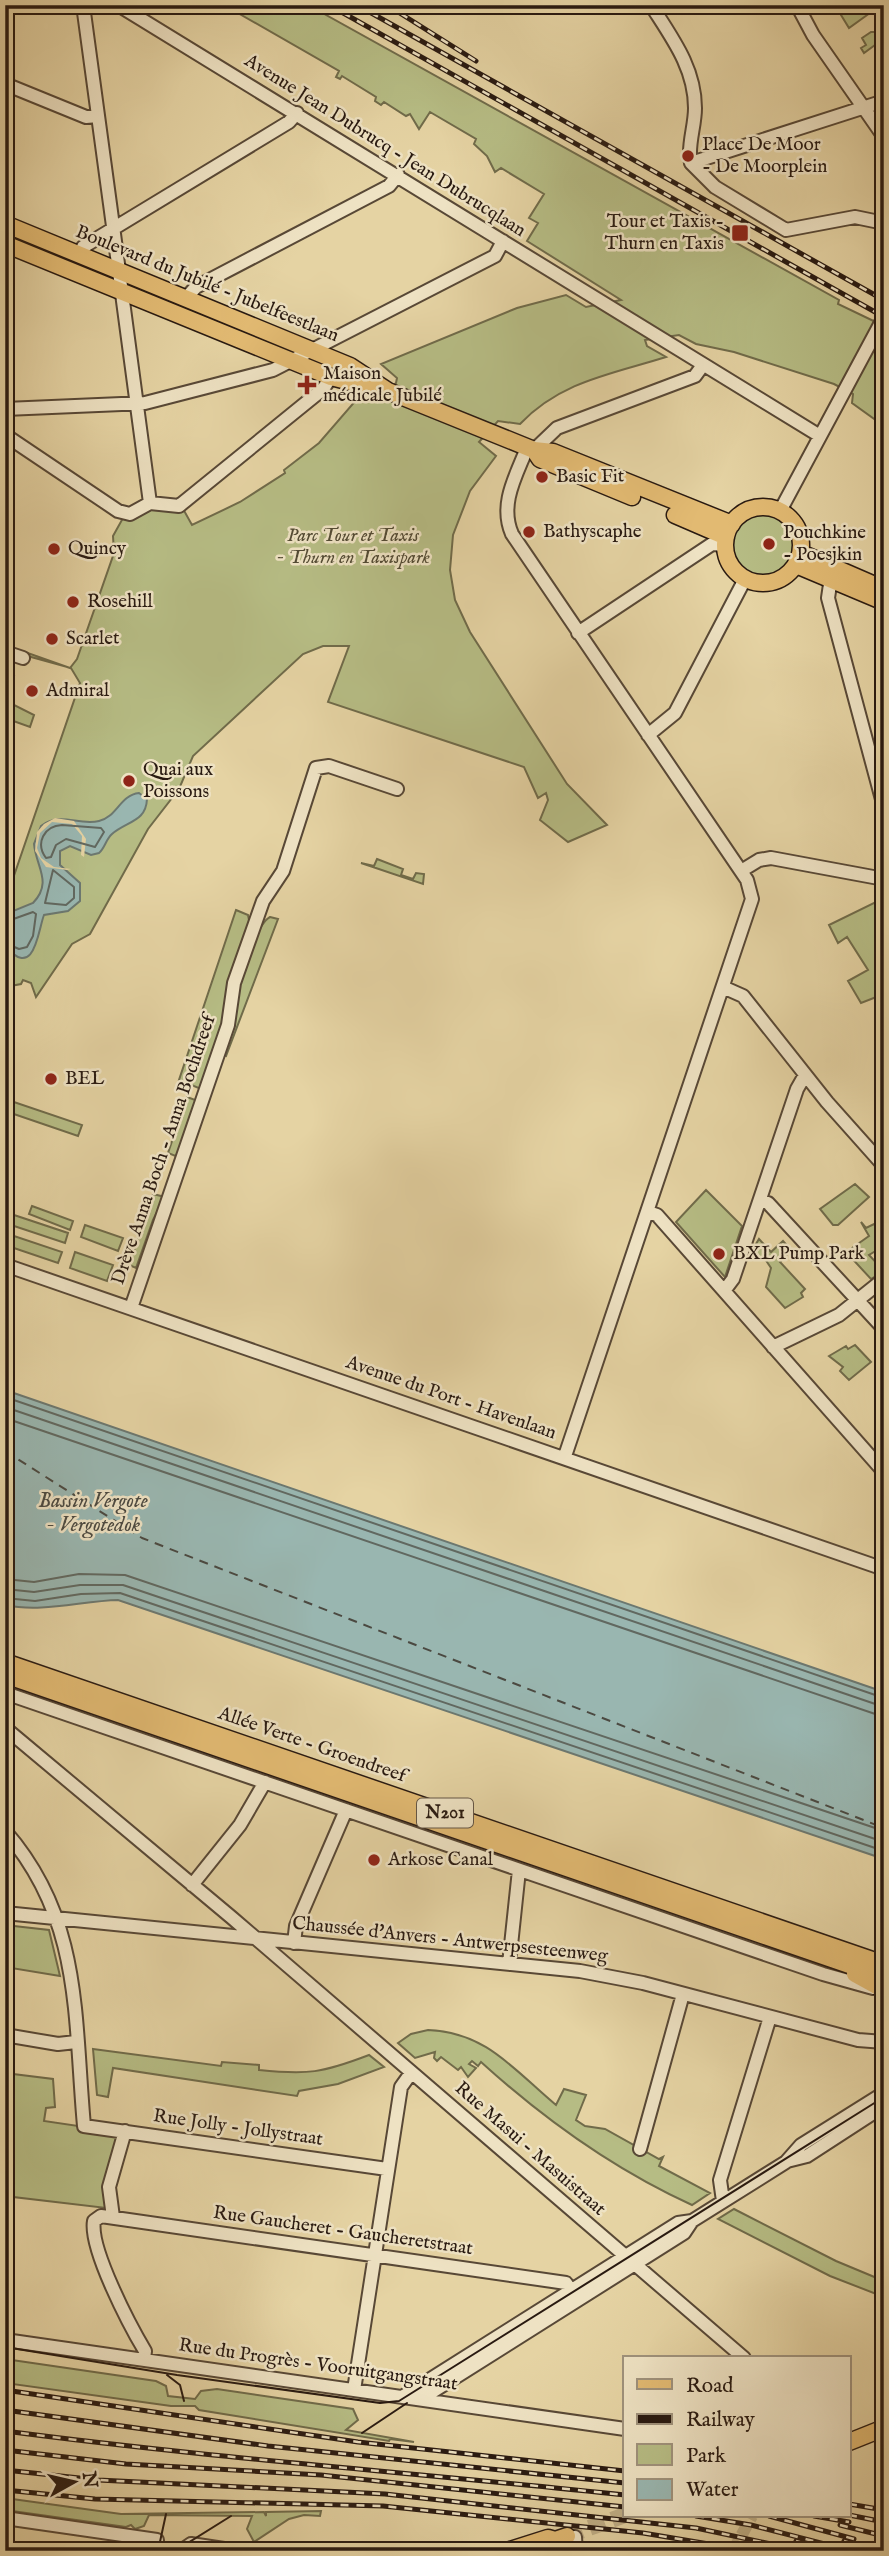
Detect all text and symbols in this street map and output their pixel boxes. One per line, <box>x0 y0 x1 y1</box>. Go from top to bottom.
street label: Avenue Jean Dubrucq - Jean Dubrucqlaan <box>239 49 530 243</box>
place label: Place De Moor - De Moorplein <box>702 133 827 179</box>
marker: Place De Moor - De Moorplein <box>680 148 696 164</box>
place label: Tour et Taxis - Thurn en Taxis <box>604 210 724 256</box>
street label: Boulevard du Jubilé - Jubelfeestlaan <box>72 220 342 348</box>
marker: Tour et Taxis - Thurn en Taxis <box>730 223 750 243</box>
place label: Maison médicale Jubilé <box>323 362 442 408</box>
marker: Maison médicale Jubilé <box>297 375 317 395</box>
place label: Basic Fit <box>556 465 625 489</box>
marker: Basic Fit <box>534 469 550 485</box>
place label: Bathyscaphe <box>543 520 642 544</box>
place label: Pouchkine - Poesjkin <box>783 521 866 567</box>
park label: Parc Tour et Taxis - Thurn en Taxispark <box>276 524 430 570</box>
marker: Bathyscaphe <box>521 524 537 540</box>
marker: Pouchkine - Poesjkin <box>761 536 777 552</box>
place label: Quincy <box>68 537 127 561</box>
marker: Quincy <box>46 541 62 557</box>
place label: Rosehill <box>87 590 153 614</box>
marker: Rosehill <box>65 594 81 610</box>
place label: Scarlet <box>66 627 120 651</box>
marker: Scarlet <box>44 631 60 647</box>
place label: Admiral <box>45 679 110 703</box>
marker: Admiral <box>24 683 40 699</box>
place label: Quai aux Poissons <box>143 758 213 804</box>
marker: Quai aux Poissons <box>121 773 137 789</box>
street label: Drève Anna Boch - Anna Bochdreef <box>106 1009 223 1288</box>
place label: BEL <box>65 1067 105 1091</box>
marker: BEL <box>43 1071 59 1087</box>
place label: BXL Pump Park <box>733 1242 866 1266</box>
marker: BXL Pump Park <box>711 1246 727 1262</box>
street label: Avenue du Port - Havenlaan <box>342 1350 559 1445</box>
water label: Bassin Vergote - Vergotedok <box>38 1488 148 1539</box>
street label: Allée Verte - Groendreef <box>214 1701 412 1789</box>
road number: N201 <box>417 1798 473 1828</box>
place label: Arkose Canal <box>387 1848 494 1872</box>
marker: Arkose Canal <box>366 1852 382 1868</box>
street label: Chaussée d'Anvers - Antwerpsesteenweg <box>291 1911 610 1969</box>
street label: Rue Masui - Masuistraat <box>449 2077 611 2222</box>
street label: Rue Jolly - Jollystraat <box>152 2104 325 2152</box>
street label: Rue Gaucheret - Gaucheretstraat <box>212 2201 475 2261</box>
street label: Rue du Progrès - Vooruitgangstraat <box>177 2334 460 2397</box>
legend <box>623 2356 850 2518</box>
text: Road <box>686 2373 734 2400</box>
text: Railway <box>686 2407 756 2434</box>
text: Park <box>686 2443 727 2470</box>
north arrow <box>38 2448 108 2518</box>
text: N <box>76 2469 102 2490</box>
text: Water <box>686 2477 739 2504</box>

